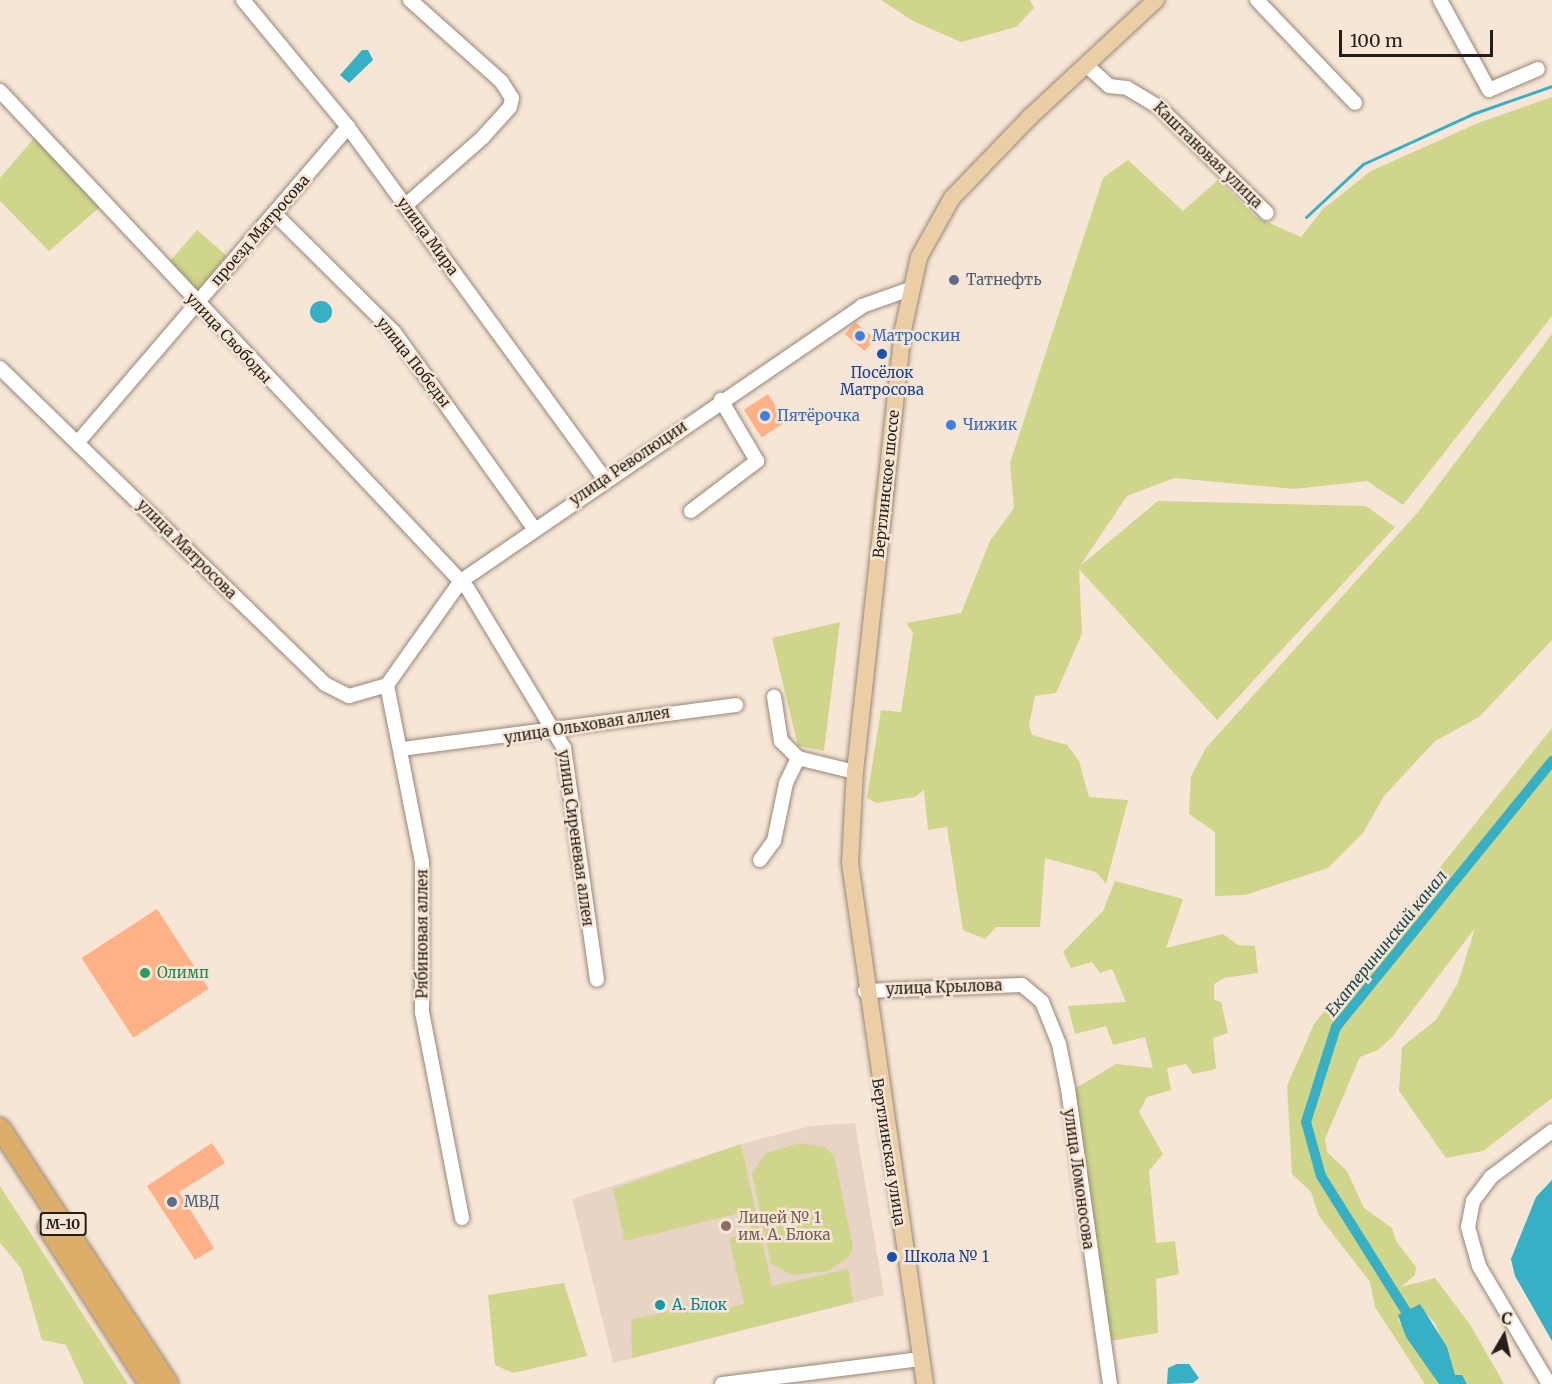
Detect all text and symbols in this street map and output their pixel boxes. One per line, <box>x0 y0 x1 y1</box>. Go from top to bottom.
scale bar <box>1342 18 1496 56</box>
text: 100 m <box>1350 29 1403 52</box>
street label: Каштановая улица <box>1150 98 1266 212</box>
street label: проезд Матросова <box>207 171 313 289</box>
street label: улица Мира <box>394 193 462 279</box>
place label: Татнефть <box>966 271 1042 289</box>
marker: Татнефть <box>947 273 961 287</box>
street label: улица Свободы <box>182 289 276 387</box>
street label: улица Победы <box>373 313 455 411</box>
place label: Матроскин <box>872 327 960 345</box>
marker: Матроскин <box>853 329 867 343</box>
marker: Посёлок Матросова <box>875 347 889 361</box>
place label: Посёлок Матросова <box>840 363 924 398</box>
place label: Пятёрочка <box>777 407 860 425</box>
marker: Пятёрочка <box>758 409 772 423</box>
street label: Вертлинское шоссе <box>869 409 903 559</box>
place label: Чижик <box>963 416 1017 434</box>
street label: улица Революции <box>566 417 690 509</box>
marker: Чижик <box>944 418 958 432</box>
street label: улица Матросова <box>133 495 241 603</box>
street label: улица Ольховая аллея <box>503 703 671 747</box>
street label: улица Сиреневая аллея <box>555 749 597 927</box>
water label: Екатерининский канал <box>1321 866 1451 1020</box>
street label: Рябиновая аллея <box>413 869 431 999</box>
place label: Олимп <box>157 964 209 982</box>
marker: Олимп <box>138 966 152 980</box>
street label: улица Крылова <box>885 976 1003 998</box>
street label: Вертлинская улица <box>868 1077 910 1227</box>
street label: улица Ломоносова <box>1060 1108 1098 1250</box>
place label: МВД <box>184 1193 219 1211</box>
marker: МВД <box>165 1195 179 1209</box>
place label: Лицей № 1 им. А. Блока <box>738 1208 831 1243</box>
road number: М-10 <box>39 1213 87 1235</box>
marker: Лицей № 1 им. А. Блока <box>719 1219 733 1233</box>
place label: Школа № 1 <box>904 1248 989 1266</box>
marker: Школа № 1 <box>885 1250 899 1264</box>
place label: А. Блок <box>672 1296 727 1314</box>
marker: А. Блок <box>653 1298 667 1312</box>
north arrow <box>1474 1306 1534 1366</box>
text: С <box>1500 1308 1514 1329</box>

